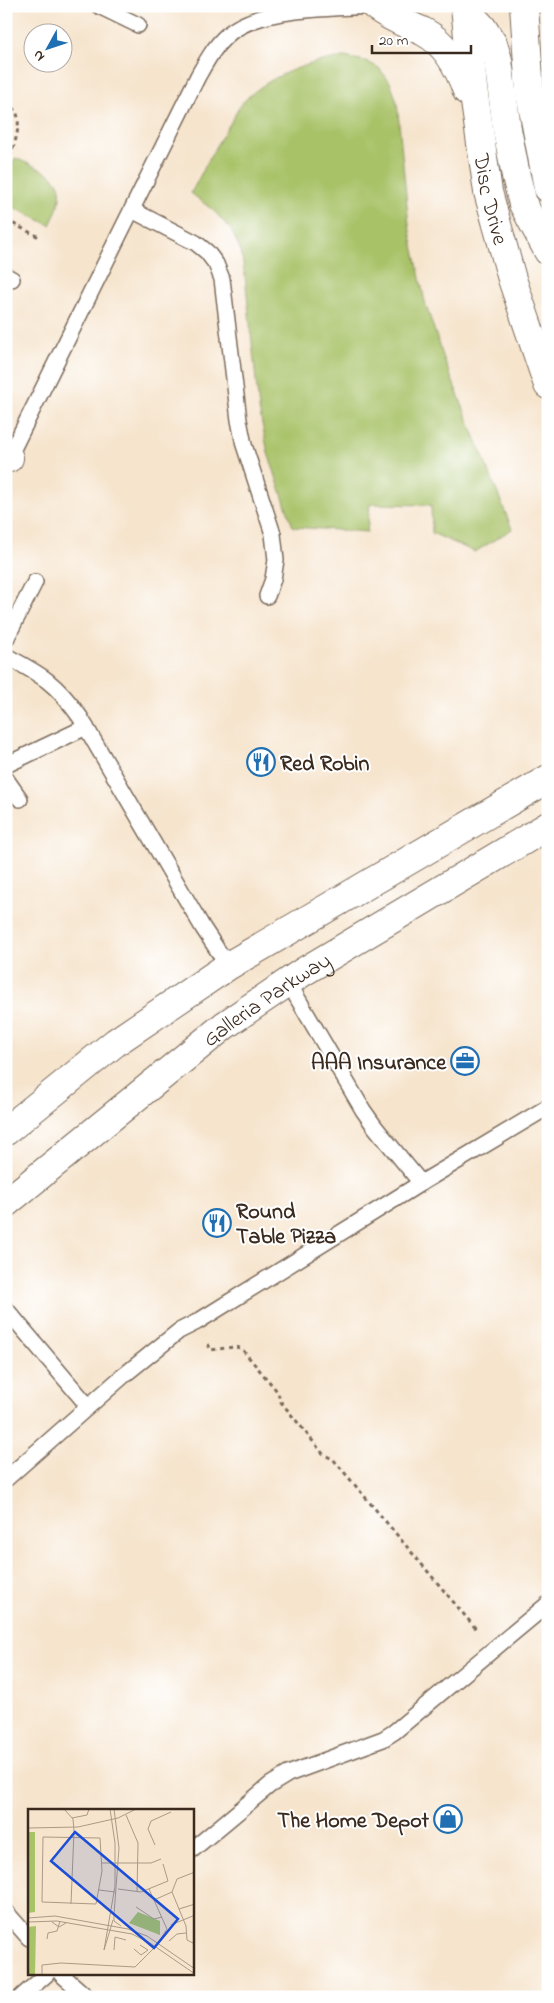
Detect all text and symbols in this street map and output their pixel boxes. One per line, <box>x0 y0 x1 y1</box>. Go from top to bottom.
north arrow <box>22 22 72 72</box>
scale bar <box>372 22 470 54</box>
text: 20 m <box>379 30 409 52</box>
text: N <box>28 45 50 66</box>
street label: Disc Drive <box>464 151 515 249</box>
restaurant icon: Red Robin <box>246 747 276 777</box>
place label: Red Robin <box>280 749 369 781</box>
street label: Galleria Parkway <box>197 946 338 1056</box>
office icon: AAA Insurance <box>450 1046 480 1076</box>
place label: AAA Insurance <box>311 1048 447 1080</box>
place label: Round Table Pizza <box>236 1197 336 1254</box>
restaurant icon: Round Table Pizza <box>202 1208 232 1238</box>
shop icon: The Home Depot <box>433 1804 463 1834</box>
place label: The Home Depot <box>277 1806 430 1838</box>
inset map <box>28 1809 194 1976</box>

